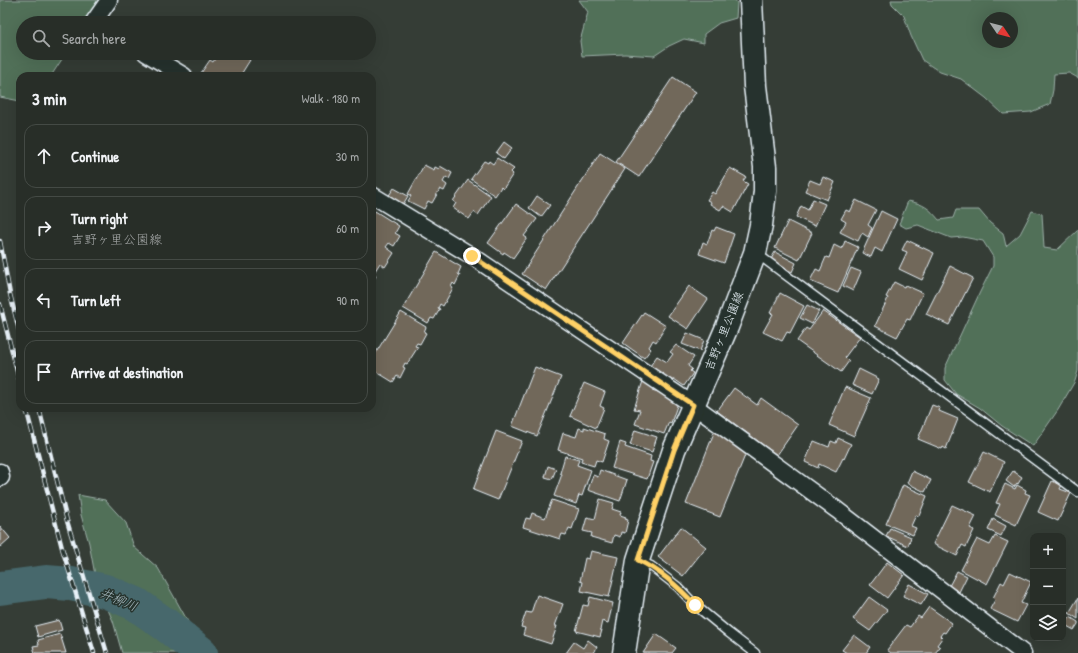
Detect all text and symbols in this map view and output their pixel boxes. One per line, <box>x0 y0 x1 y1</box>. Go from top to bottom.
north arrow <box>982 12 1018 48</box>
search box <box>16 16 376 60</box>
icon: search <box>30 27 52 49</box>
text: Search here <box>62 28 126 49</box>
text: 3 min <box>32 87 67 110</box>
text: Walk · 180 m <box>301 89 360 107</box>
icon: ahead <box>33 145 55 167</box>
text: Continue <box>71 146 119 167</box>
text: 30 m <box>336 147 359 165</box>
text: Turn right <box>71 208 127 229</box>
icon: right <box>33 217 55 239</box>
text: 60 m <box>336 219 359 237</box>
text: 吉野ヶ里公園線 <box>71 230 162 248</box>
route end <box>463 247 481 265</box>
icon: left <box>33 289 55 311</box>
street label: 吉野ヶ里公園線 <box>700 289 747 373</box>
text: Turn left <box>71 290 121 311</box>
text: 90 m <box>337 291 359 309</box>
icon: arrive <box>33 361 55 383</box>
text: Arrive at destination <box>71 362 183 383</box>
map controls <box>1030 533 1066 641</box>
button: + <box>1030 533 1066 569</box>
button: − <box>1030 569 1066 605</box>
water label: 井柳川 <box>98 583 140 615</box>
route start <box>686 596 704 614</box>
button: layers <box>1030 605 1066 641</box>

